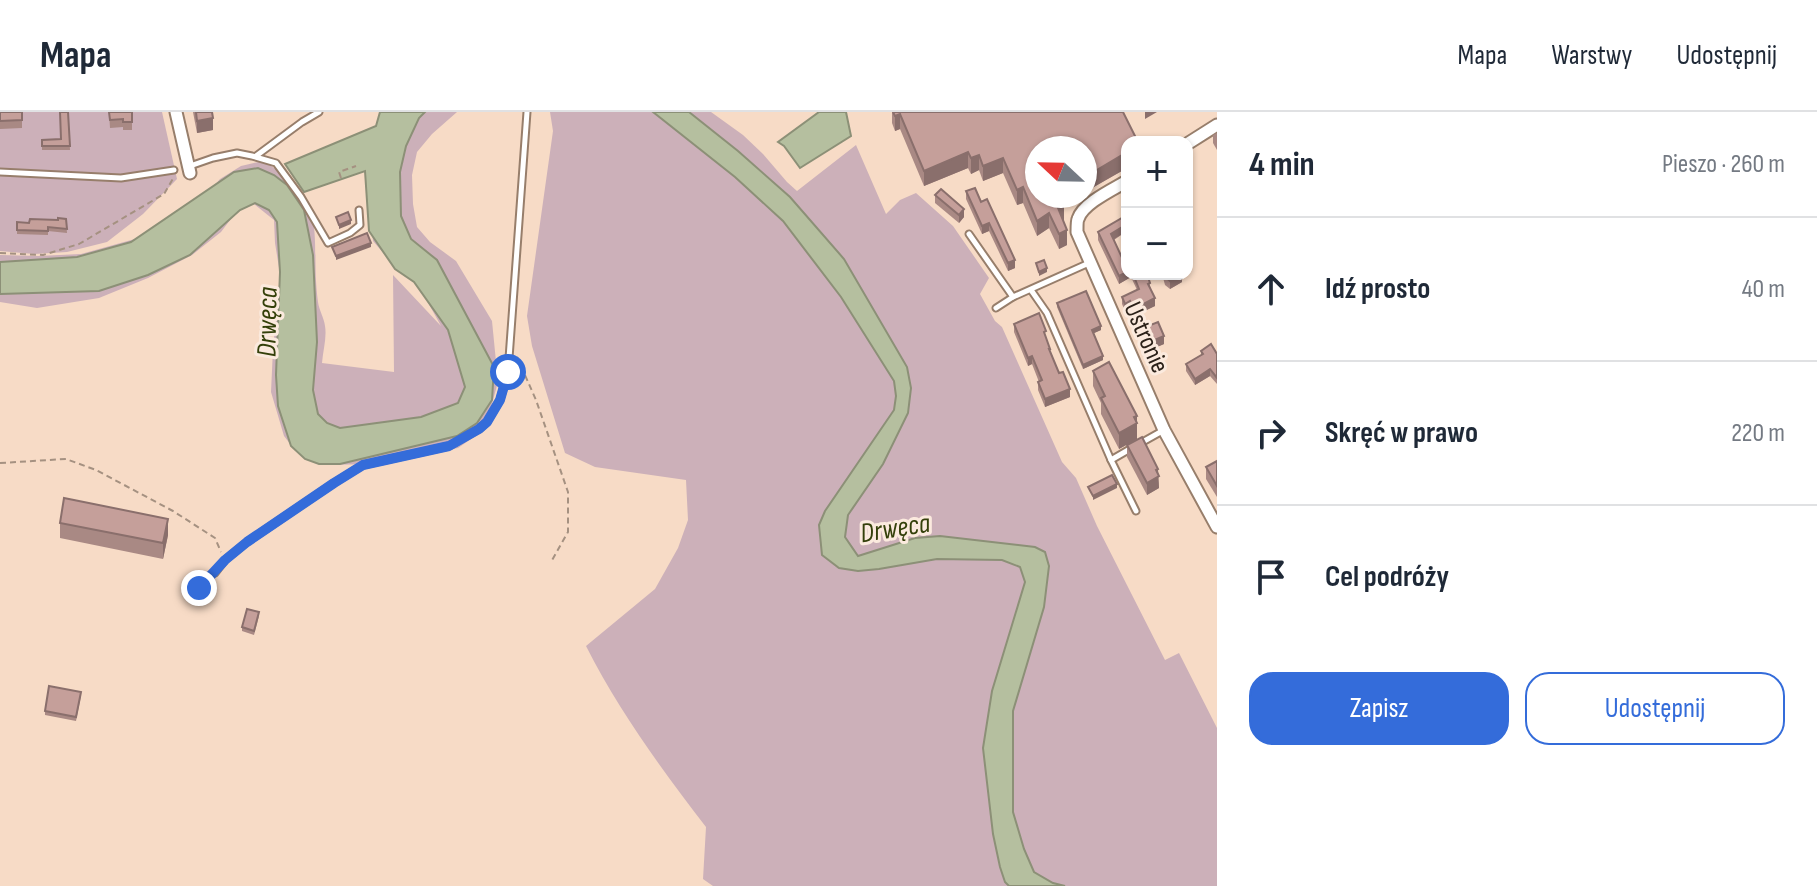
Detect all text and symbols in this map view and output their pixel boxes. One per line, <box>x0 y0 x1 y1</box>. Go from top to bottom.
text: Mapa <box>40 33 112 78</box>
text: Mapa <box>1458 39 1507 72</box>
text: Warstwy <box>1551 39 1632 72</box>
text: Udostępnij <box>1676 39 1777 72</box>
north arrow <box>1025 136 1097 208</box>
map controls <box>1121 136 1193 280</box>
button: + <box>1121 136 1193 208</box>
text: 4 min <box>1249 144 1315 185</box>
text: Pieszo · 260 m <box>1662 149 1785 180</box>
button: − <box>1121 208 1193 280</box>
icon: ahead <box>1249 267 1293 311</box>
text: Idź prosto <box>1325 271 1430 307</box>
text: 40 m <box>1742 274 1785 305</box>
water label: Drwęca <box>250 286 285 357</box>
street label: Ustronie <box>1116 297 1175 378</box>
route start <box>490 354 526 390</box>
icon: right <box>1249 411 1293 455</box>
text: Skręć w prawo <box>1325 415 1478 451</box>
text: 220 m <box>1731 418 1785 449</box>
water label: Drwęca <box>858 507 933 550</box>
icon: arrive <box>1249 555 1293 599</box>
text: Cel podróży <box>1325 559 1449 595</box>
route end <box>181 570 217 606</box>
button: Zapisz <box>1249 672 1509 745</box>
button: Udostępnij <box>1525 672 1785 745</box>

